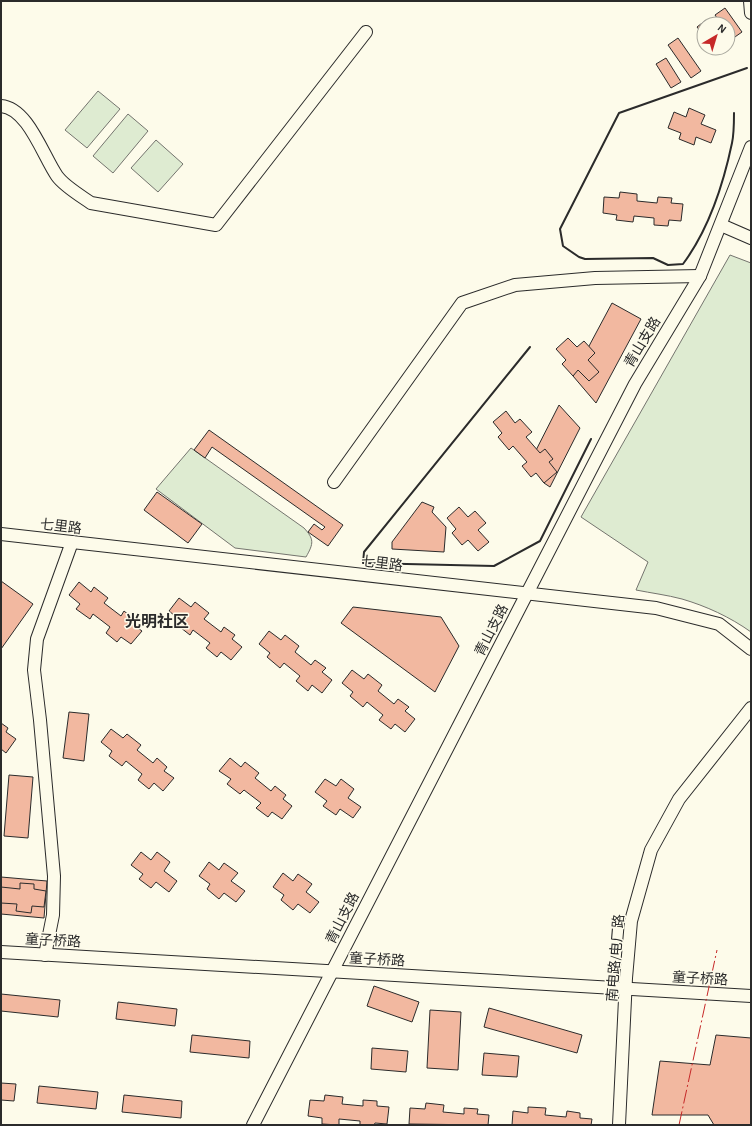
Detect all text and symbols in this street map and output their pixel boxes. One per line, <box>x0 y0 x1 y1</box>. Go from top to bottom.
north arrow <box>696 16 736 56</box>
text: N <box>715 22 728 35</box>
street label: 青山支路 <box>622 314 663 370</box>
street label: 七里路 <box>39 516 83 536</box>
street label: 七里路 <box>360 553 404 573</box>
street label: 青山支路 <box>472 602 511 659</box>
district label: 光明社区 <box>125 612 189 630</box>
street label: 青山支路 <box>323 890 362 947</box>
street label: 南电路/电厂路 <box>604 914 627 1003</box>
street label: 童子桥路 <box>25 931 81 949</box>
street label: 童子桥路 <box>349 950 405 968</box>
street label: 童子桥路 <box>672 969 728 987</box>

